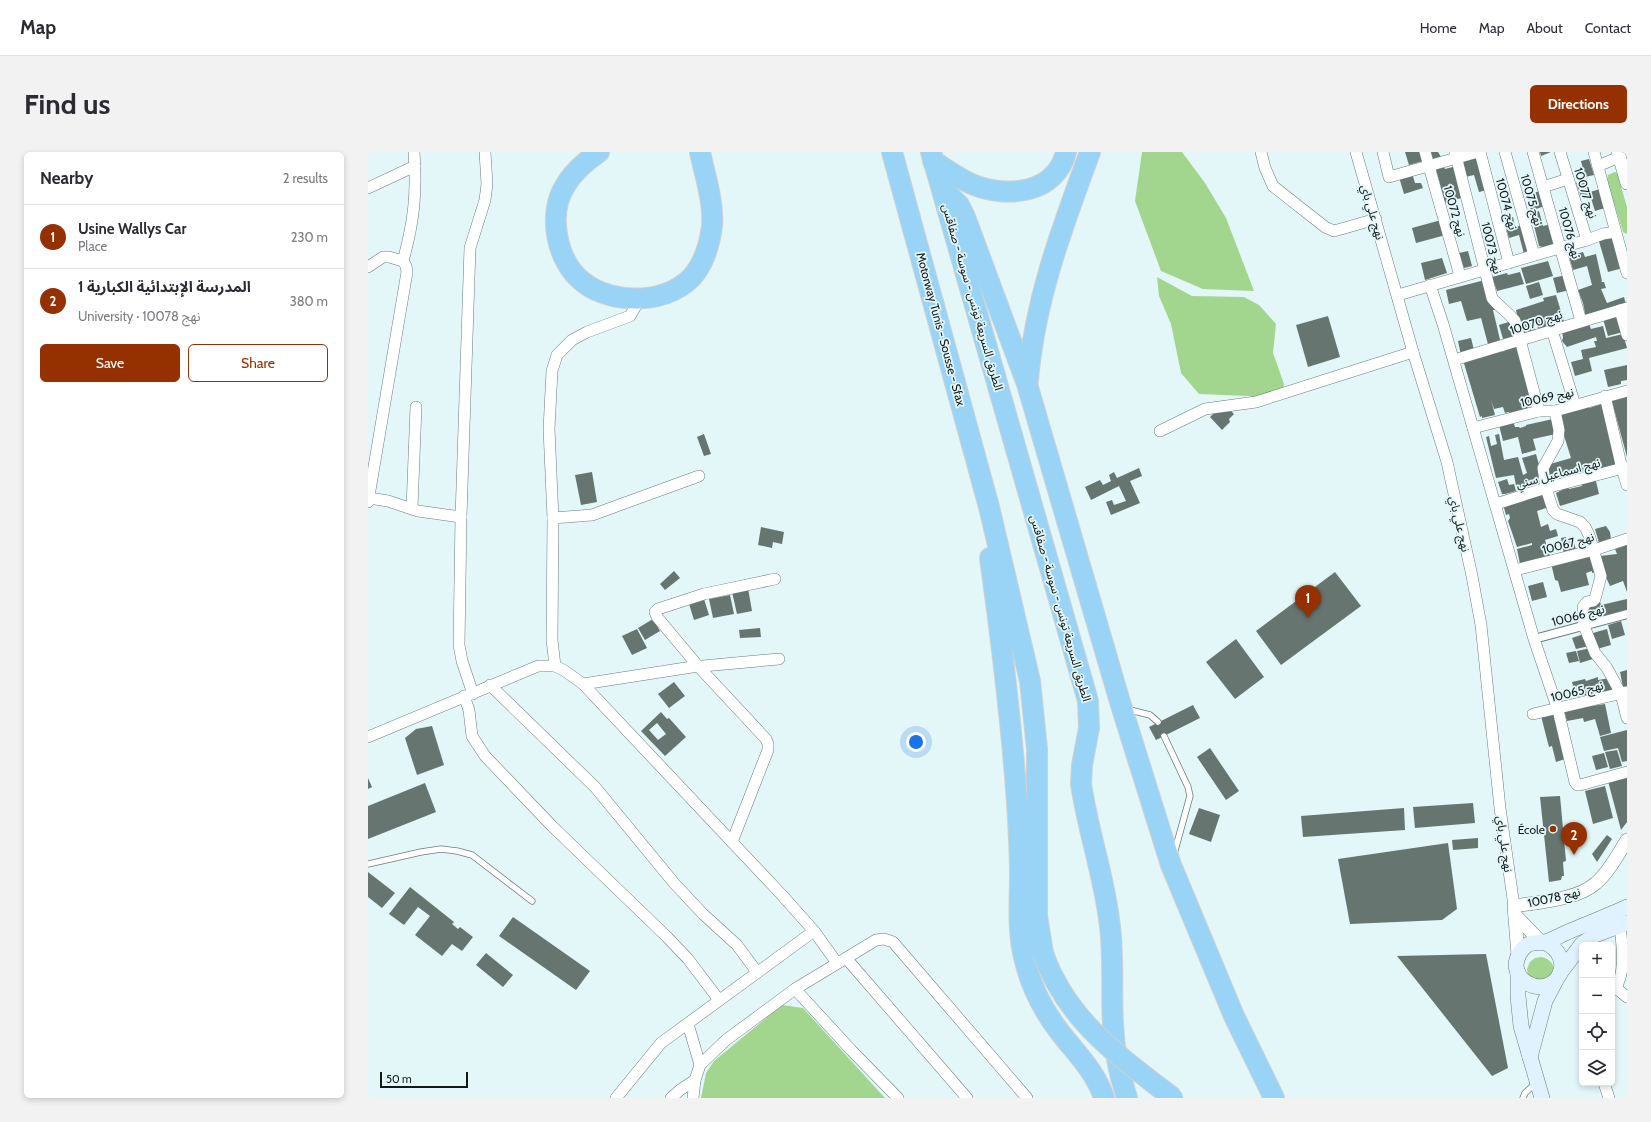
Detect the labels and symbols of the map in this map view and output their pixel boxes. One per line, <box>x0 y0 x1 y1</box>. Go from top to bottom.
street label: نهج 10077 <box>1569 166 1601 221</box>
street label: نهج 10075 <box>1516 173 1546 228</box>
street label: نهج 10074 <box>1491 177 1521 232</box>
street label: نهج علي باي <box>1355 183 1388 242</box>
street label: نهج 10072 <box>1439 184 1469 239</box>
street label: الطريق السريعة تونس - سوسة - صفاقس <box>938 202 1007 393</box>
street label: نهج 10076 <box>1554 205 1585 261</box>
street label: نهج 10073 <box>1476 221 1506 276</box>
street label: Motorway Tunis - Sousse - Sfax <box>913 251 969 408</box>
street label: نهج 10070 <box>1508 306 1565 339</box>
street label: نهج 10069 <box>1519 384 1575 412</box>
street label: نهج اسماعيل سني <box>1514 455 1603 494</box>
street label: نهج علي باي <box>1444 495 1474 554</box>
street label: الطريق السريعة تونس - سوسة - صفاقس <box>1026 513 1095 704</box>
street label: نهج 10067 <box>1540 529 1596 559</box>
pin: 1 <box>1295 585 1321 618</box>
street label: نهج 10066 <box>1550 601 1607 631</box>
street label: نهج 10065 <box>1549 677 1605 707</box>
your location <box>906 732 926 752</box>
street label: نهج علي باي <box>1491 815 1516 874</box>
place label: École <box>1518 822 1545 837</box>
pin: 2 <box>1561 822 1587 855</box>
marker: École <box>1548 824 1558 834</box>
street label: نهج 10078 <box>1526 884 1582 912</box>
scale bar <box>380 1070 468 1089</box>

